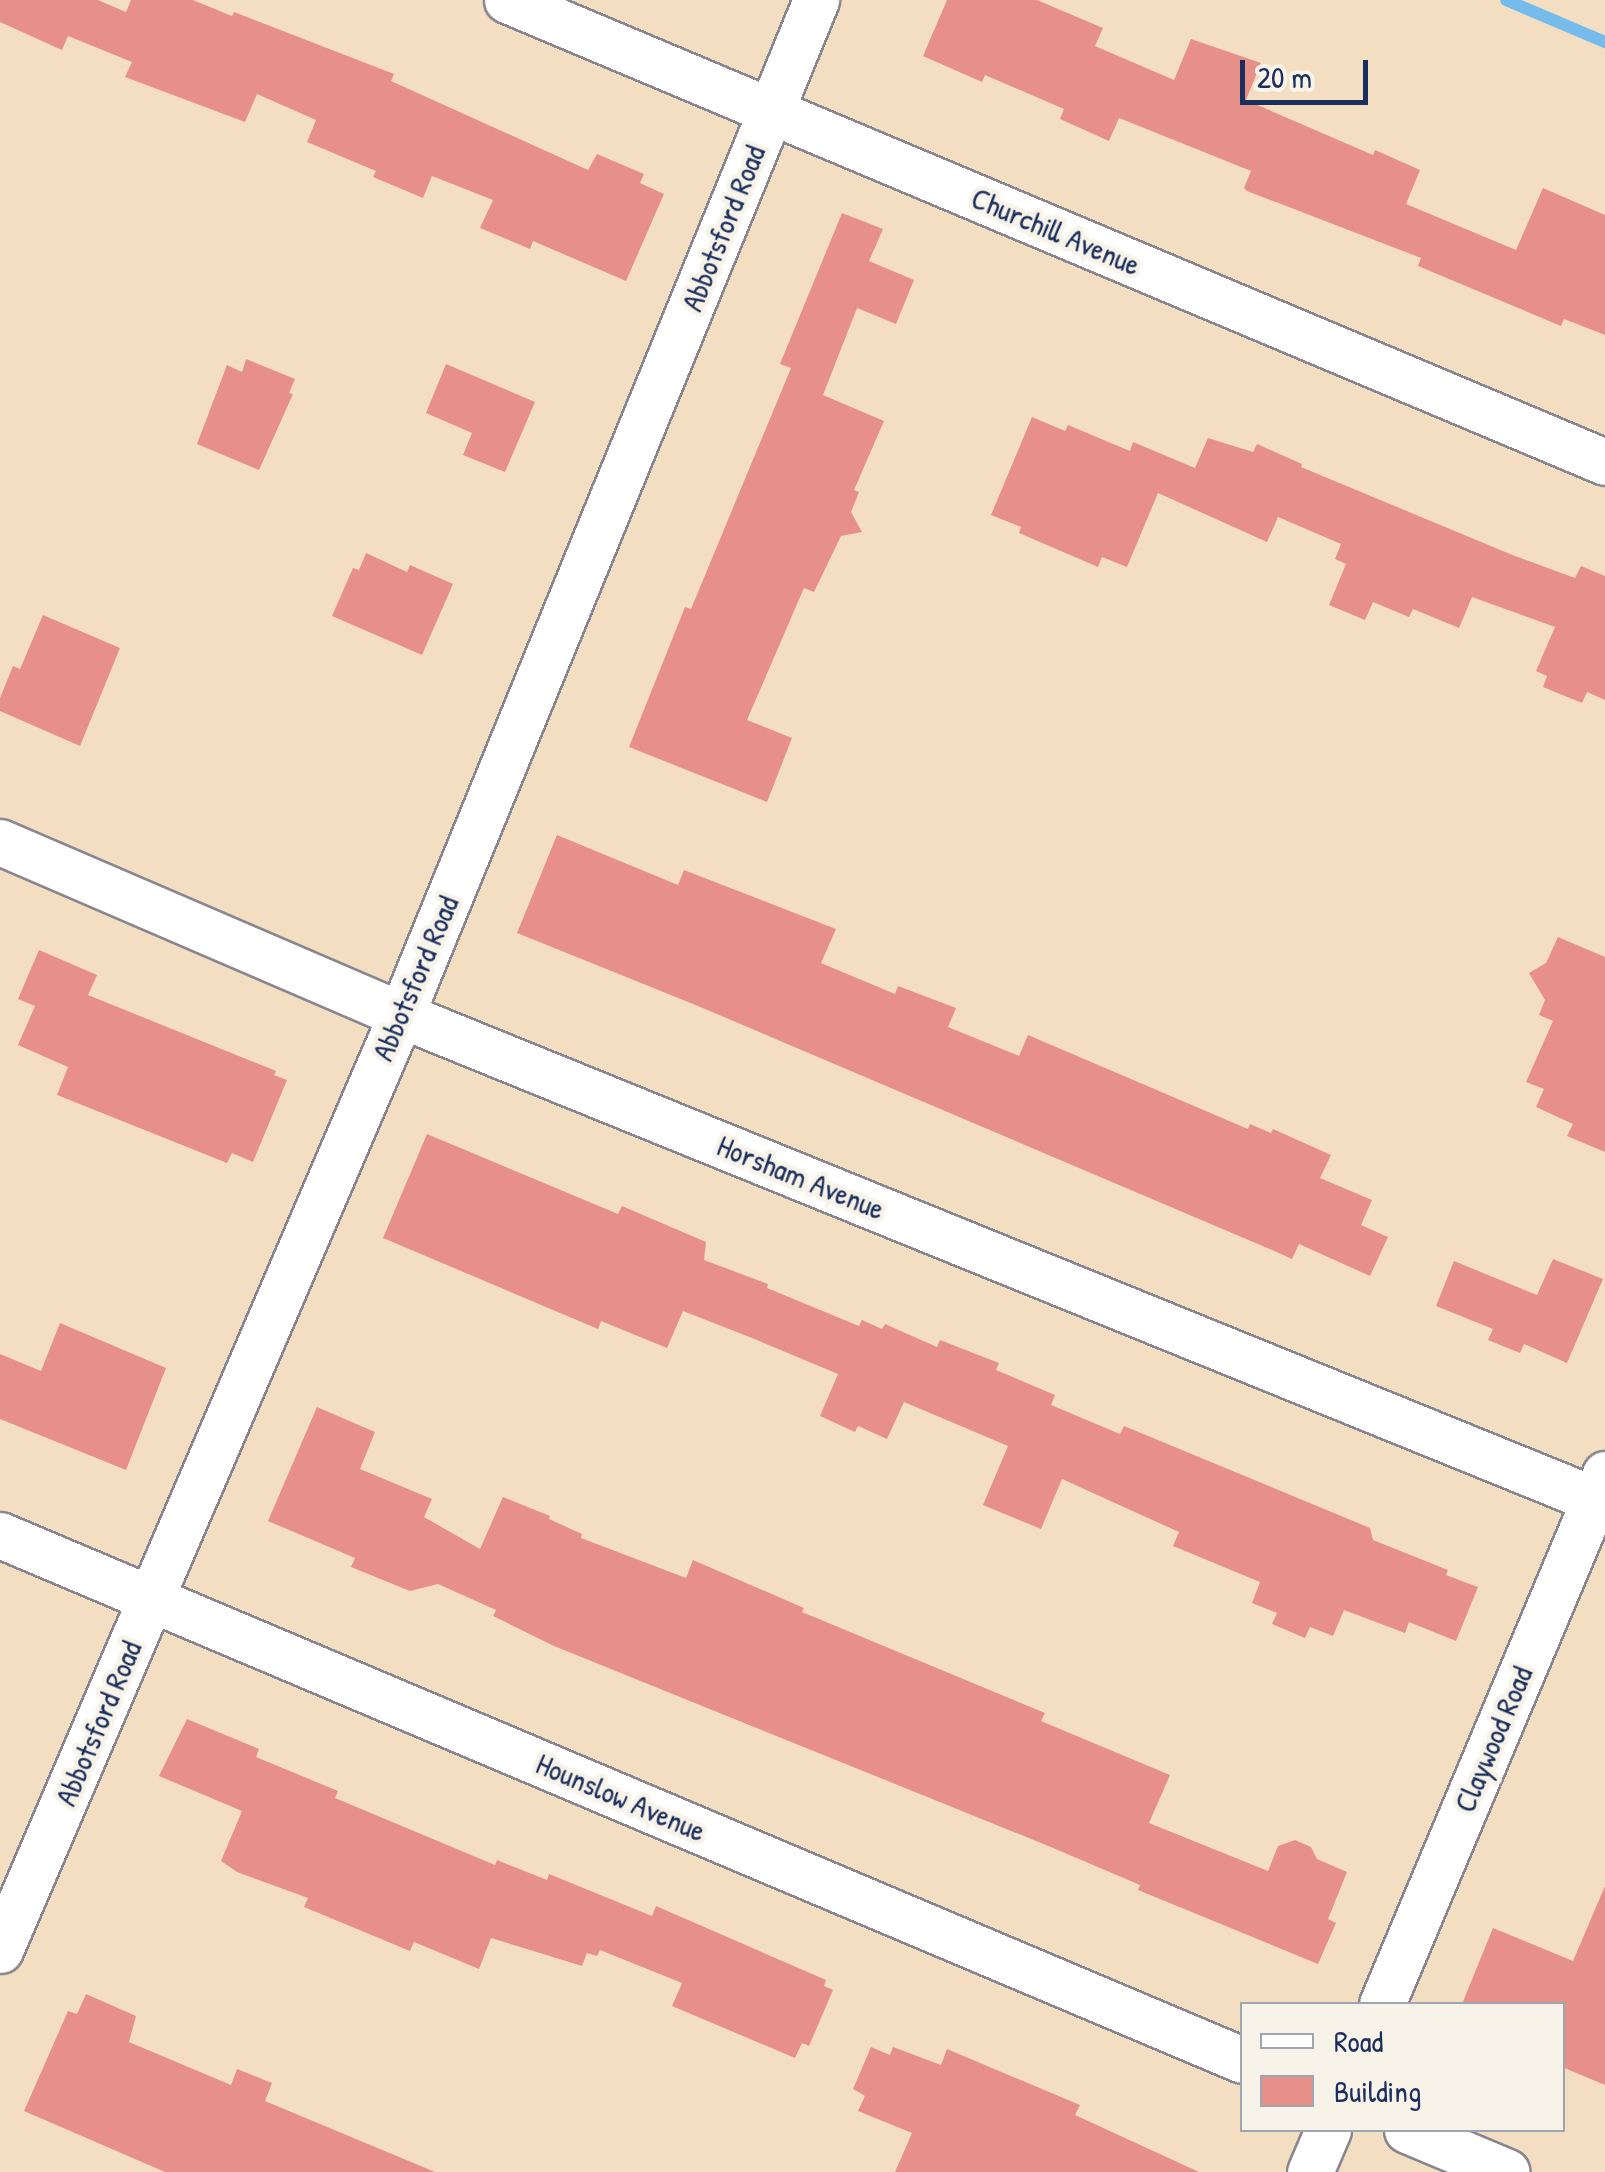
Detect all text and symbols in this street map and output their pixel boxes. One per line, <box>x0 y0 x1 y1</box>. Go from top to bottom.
scale bar <box>1245 40 1372 102</box>
text: 20 m <box>1257 57 1312 97</box>
street label: Abbotsford Road <box>673 140 773 316</box>
street label: Churchill Avenue <box>966 179 1146 283</box>
street label: Abbotsford Road <box>364 890 466 1066</box>
street label: Horsham Avenue <box>712 1127 890 1227</box>
street label: Abbotsford Road <box>47 1635 149 1811</box>
street label: Claywood Road <box>1446 1661 1540 1817</box>
street label: Hounslow Avenue <box>531 1745 711 1849</box>
legend <box>1240 2002 1565 2132</box>
text: Road <box>1334 2021 1383 2061</box>
text: Building <box>1334 2071 1421 2111</box>

